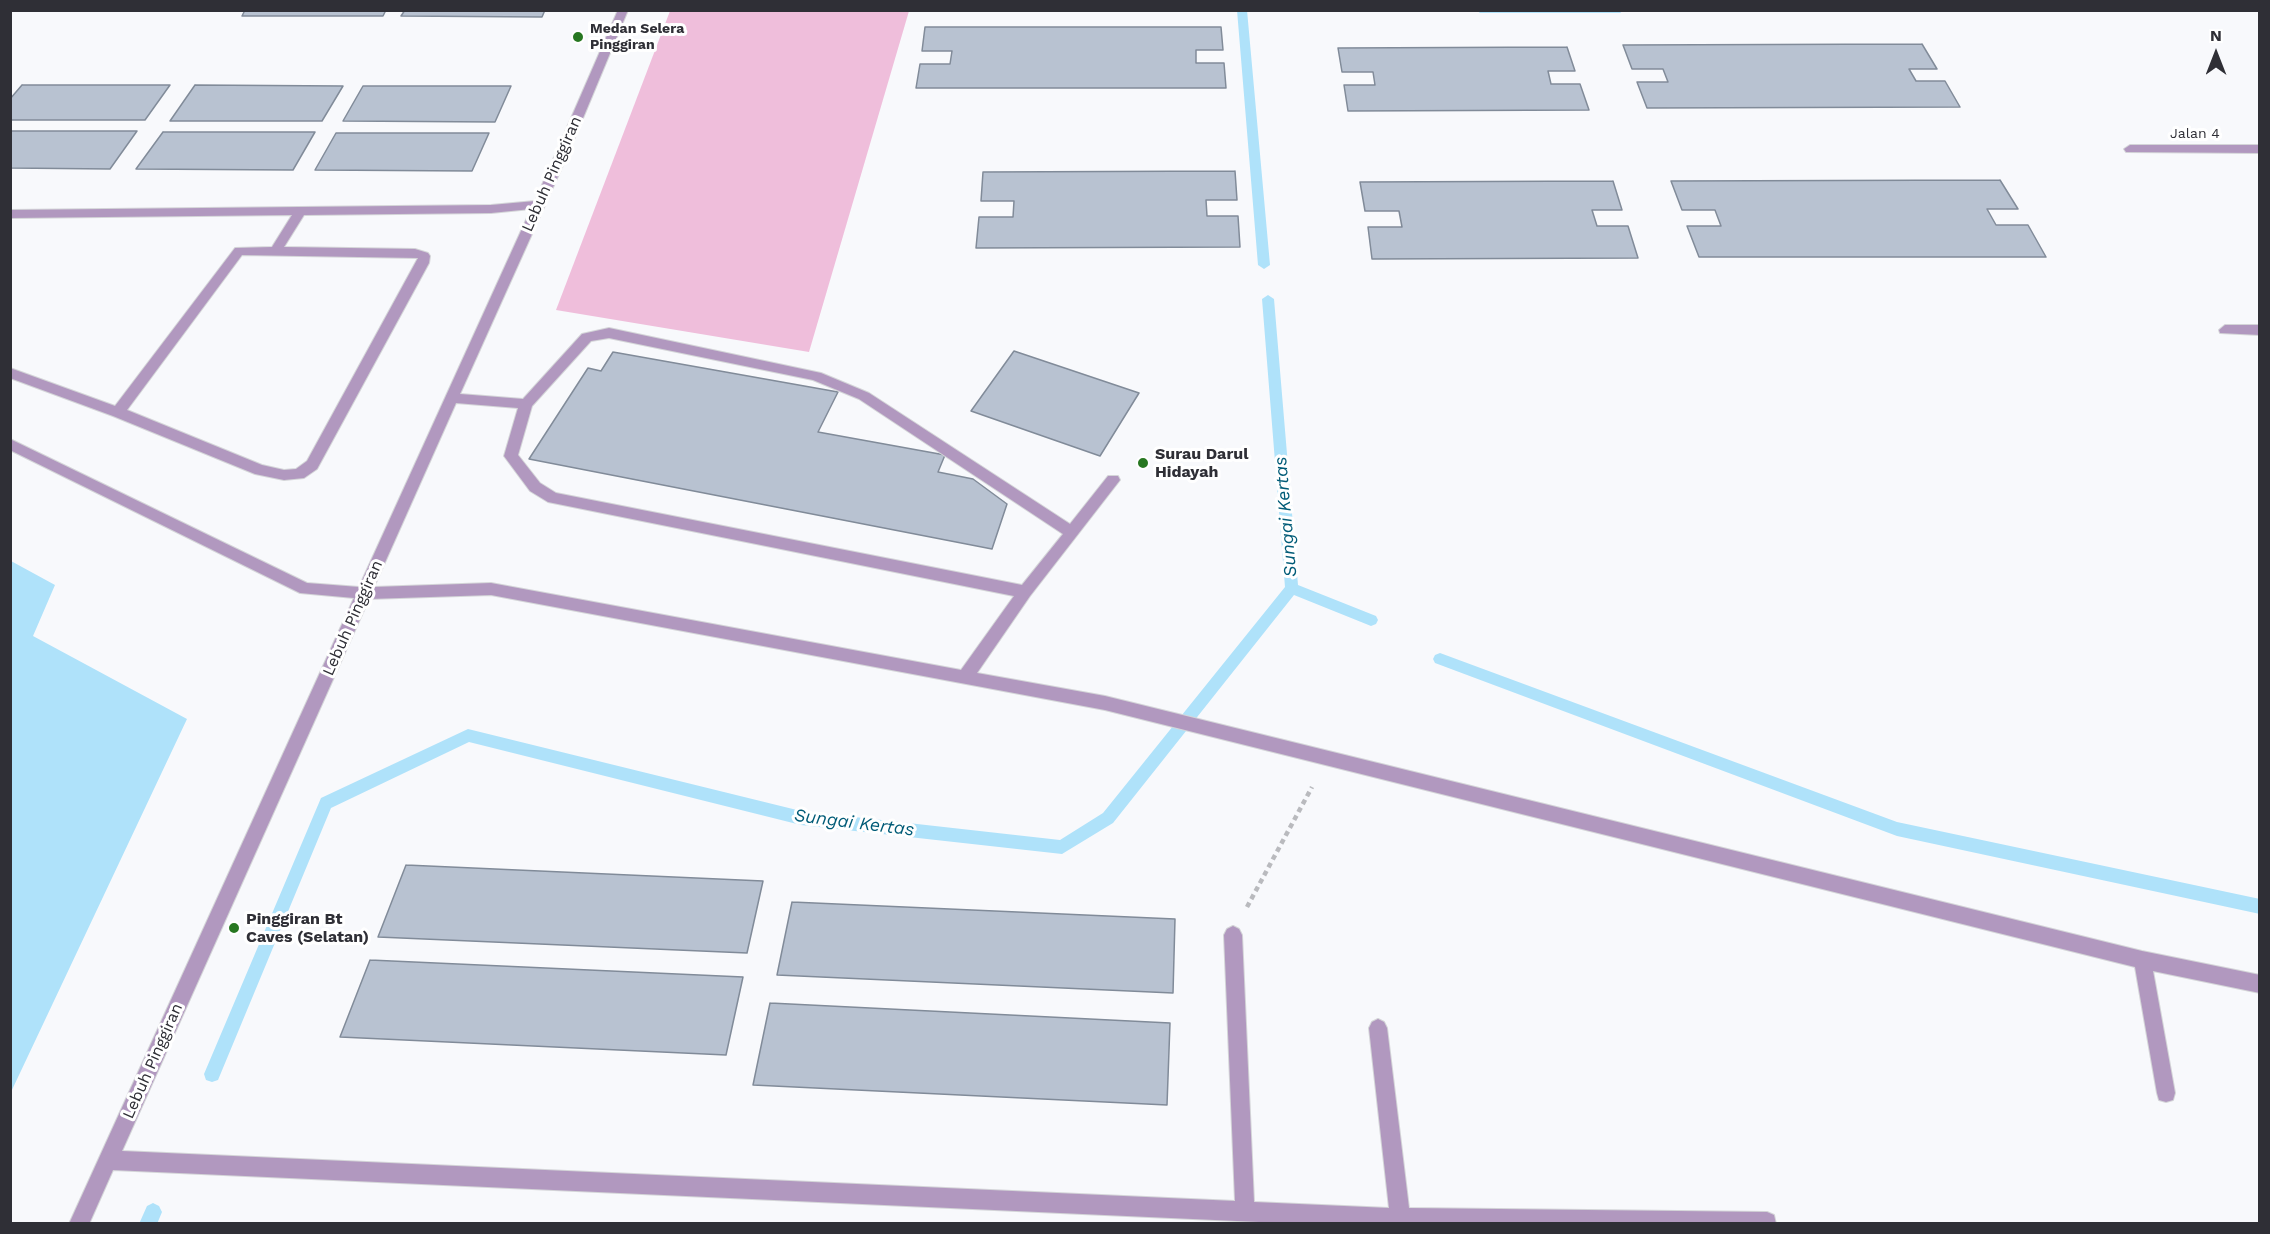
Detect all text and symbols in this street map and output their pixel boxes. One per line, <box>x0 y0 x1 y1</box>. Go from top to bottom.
place label: Medan Selera Pinggiran <box>590 21 684 54</box>
north arrow <box>2186 24 2246 84</box>
text: N <box>2210 26 2222 45</box>
marker: Medan Selera Pinggiran <box>571 30 585 44</box>
street label: Lebuh Pinggiran <box>518 113 586 235</box>
street label: Jalan 4 <box>2170 126 2220 142</box>
place label: Surau Darul Hidayah <box>1155 444 1248 482</box>
marker: Surau Darul Hidayah <box>1136 456 1150 470</box>
water label: Sungai Kertas <box>1270 456 1302 578</box>
street label: Lebuh Pinggiran <box>319 557 387 679</box>
water label: Sungai Kertas <box>793 805 915 841</box>
place label: Pinggiran Bt Caves (Selatan) <box>246 909 369 947</box>
marker: Pinggiran Bt Caves (Selatan) <box>227 921 241 935</box>
street label: Lebuh Pinggiran <box>119 1000 187 1122</box>

